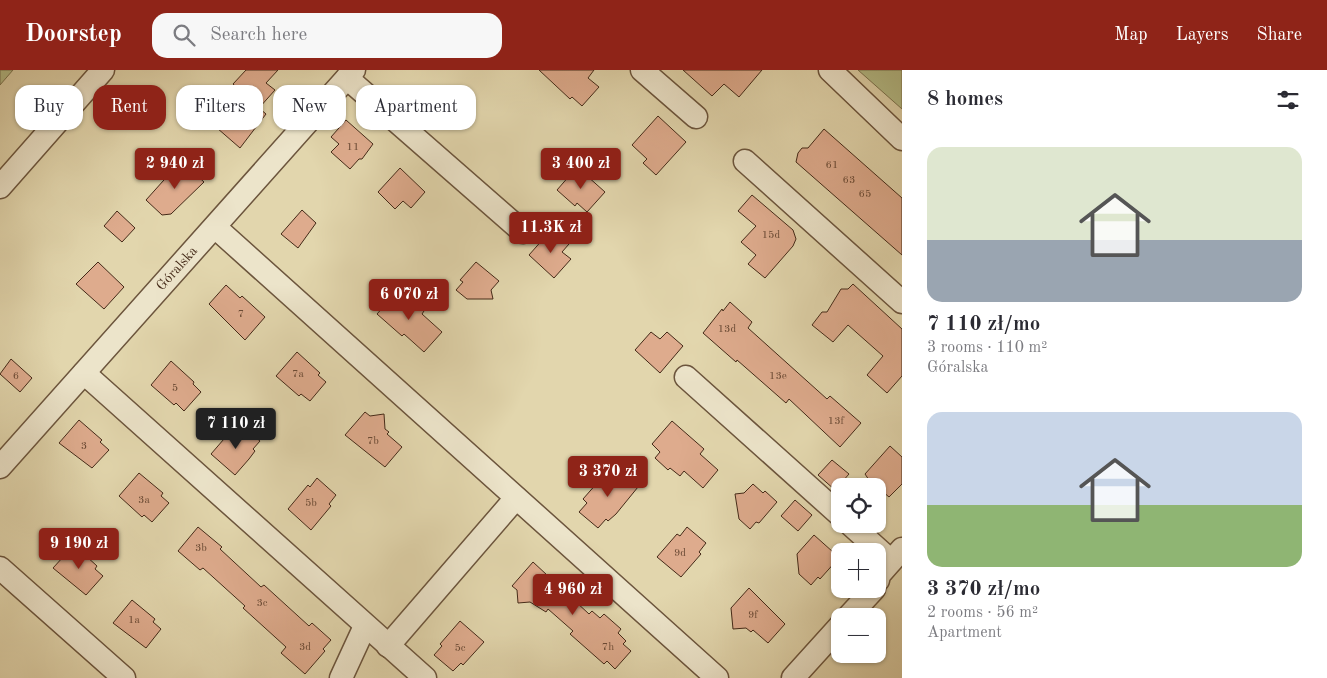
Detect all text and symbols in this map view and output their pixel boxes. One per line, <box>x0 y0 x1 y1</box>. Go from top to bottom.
search box <box>152 13 502 58</box>
icon: search <box>170 21 198 49</box>
text: Doorstep <box>25 23 122 47</box>
text: Search here <box>210 26 307 45</box>
text: Map <box>1114 26 1148 44</box>
text: Layers <box>1176 26 1228 44</box>
text: Share <box>1256 26 1302 44</box>
chip: Buy <box>15 85 83 130</box>
chip: Rent <box>93 85 166 130</box>
chip: Filters <box>176 85 263 130</box>
chip: New <box>273 85 346 130</box>
chip: Apartment <box>356 85 476 130</box>
icon: filters <box>1274 86 1302 114</box>
text: 8 homes <box>927 89 1003 110</box>
house number: 11 <box>347 142 359 153</box>
pin: 2 940 zł <box>123 148 227 190</box>
pin: 3 400 zł <box>529 148 633 190</box>
text: 2 940 zł <box>146 156 204 172</box>
text: 3 400 zł <box>552 156 610 172</box>
house number: 61 <box>826 160 838 171</box>
house number: 63 <box>843 175 855 186</box>
icon: home <box>1070 180 1160 270</box>
house number: 65 <box>859 189 871 200</box>
pin: 11.3K zł <box>499 212 603 254</box>
text: 11.3K zł <box>520 220 582 236</box>
house number: 15d <box>762 230 781 241</box>
street label: Góralska <box>154 244 200 293</box>
pin: 6 070 zł <box>357 278 461 321</box>
text: 6 070 zł <box>380 287 438 303</box>
house number: 7 <box>238 309 244 320</box>
text: 7 110 zł/mo <box>927 314 1040 335</box>
house number: 13d <box>718 324 737 335</box>
text: 3 rooms · 110 m² <box>927 340 1047 356</box>
text: Góralska <box>927 360 988 376</box>
house number: 7a <box>292 369 304 380</box>
house number: 6 <box>13 371 19 382</box>
house number: 13e <box>769 371 787 382</box>
house number: 5 <box>172 383 178 394</box>
pin: 7 110 zł <box>184 408 288 450</box>
text: 7 110 zł <box>207 416 265 432</box>
house number: 13f <box>828 416 845 427</box>
house number: 7b <box>367 436 379 447</box>
house number: 3 <box>81 441 87 452</box>
icon: home <box>1070 445 1160 535</box>
pin: 3 370 zł <box>556 456 660 498</box>
text: 3 370 zł <box>579 464 637 480</box>
map controls <box>831 478 886 663</box>
button: locate <box>831 478 886 533</box>
house number: 3a <box>138 495 150 506</box>
house number: 5b <box>305 498 317 509</box>
pin: 9 190 zł <box>27 528 131 570</box>
text: 9 190 zł <box>50 536 108 552</box>
house number: 3b <box>195 543 207 554</box>
button: + <box>831 543 886 598</box>
house number: 9d <box>674 548 686 559</box>
pin: 4 960 zł <box>521 574 625 616</box>
text: 3 370 zł/mo <box>927 579 1040 600</box>
text: 4 960 zł <box>544 582 602 598</box>
house number: 3c <box>256 598 268 609</box>
text: 2 rooms · 56 m² <box>927 605 1038 621</box>
button: − <box>831 608 886 663</box>
house number: 9f <box>748 610 758 621</box>
house number: 1a <box>128 615 140 626</box>
text: Apartment <box>927 625 1002 641</box>
house number: 3d <box>299 642 311 653</box>
house number: 7h <box>602 642 614 653</box>
house number: 5c <box>454 643 466 654</box>

